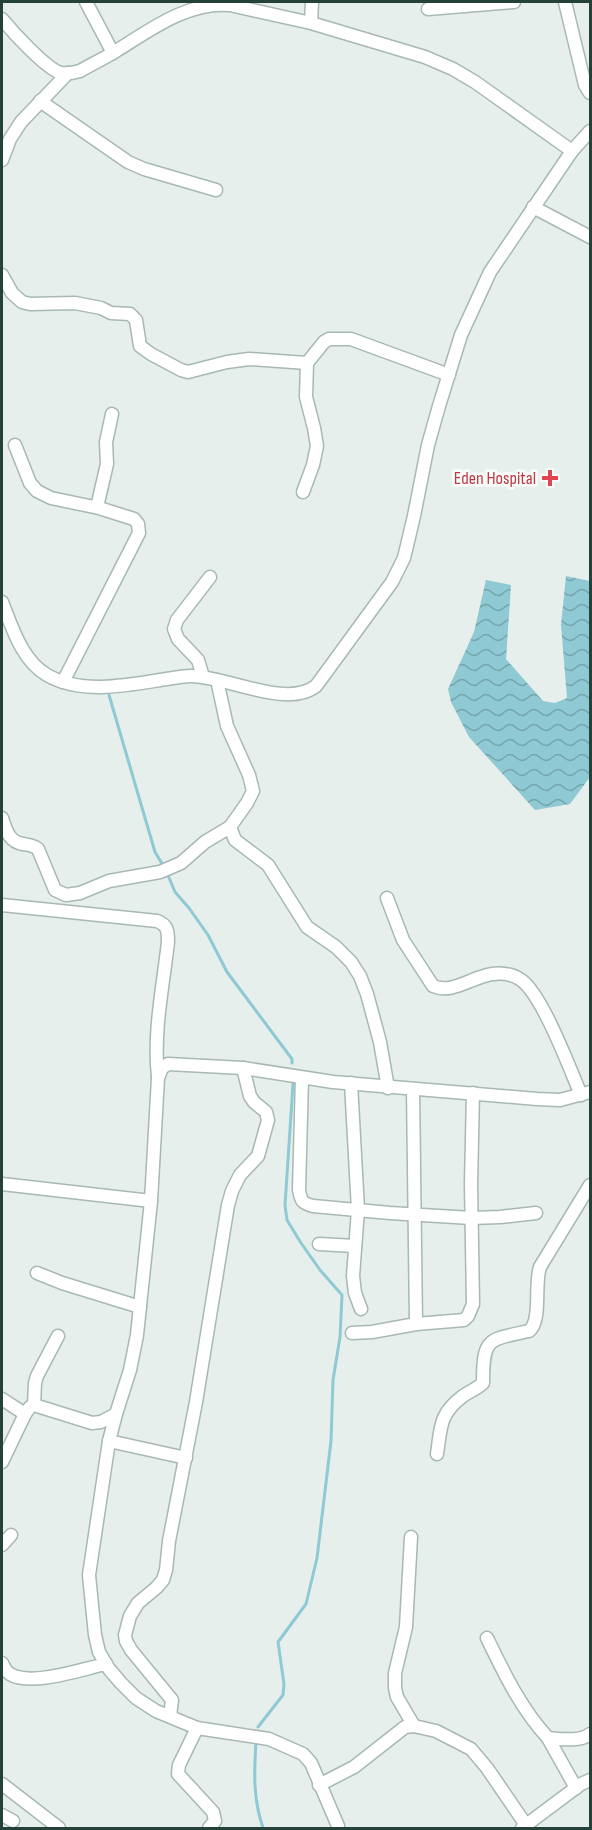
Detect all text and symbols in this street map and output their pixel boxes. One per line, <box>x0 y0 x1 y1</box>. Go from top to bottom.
place label: Eden Hospital <box>454 468 536 489</box>
marker: Eden Hospital <box>541 469 559 487</box>

